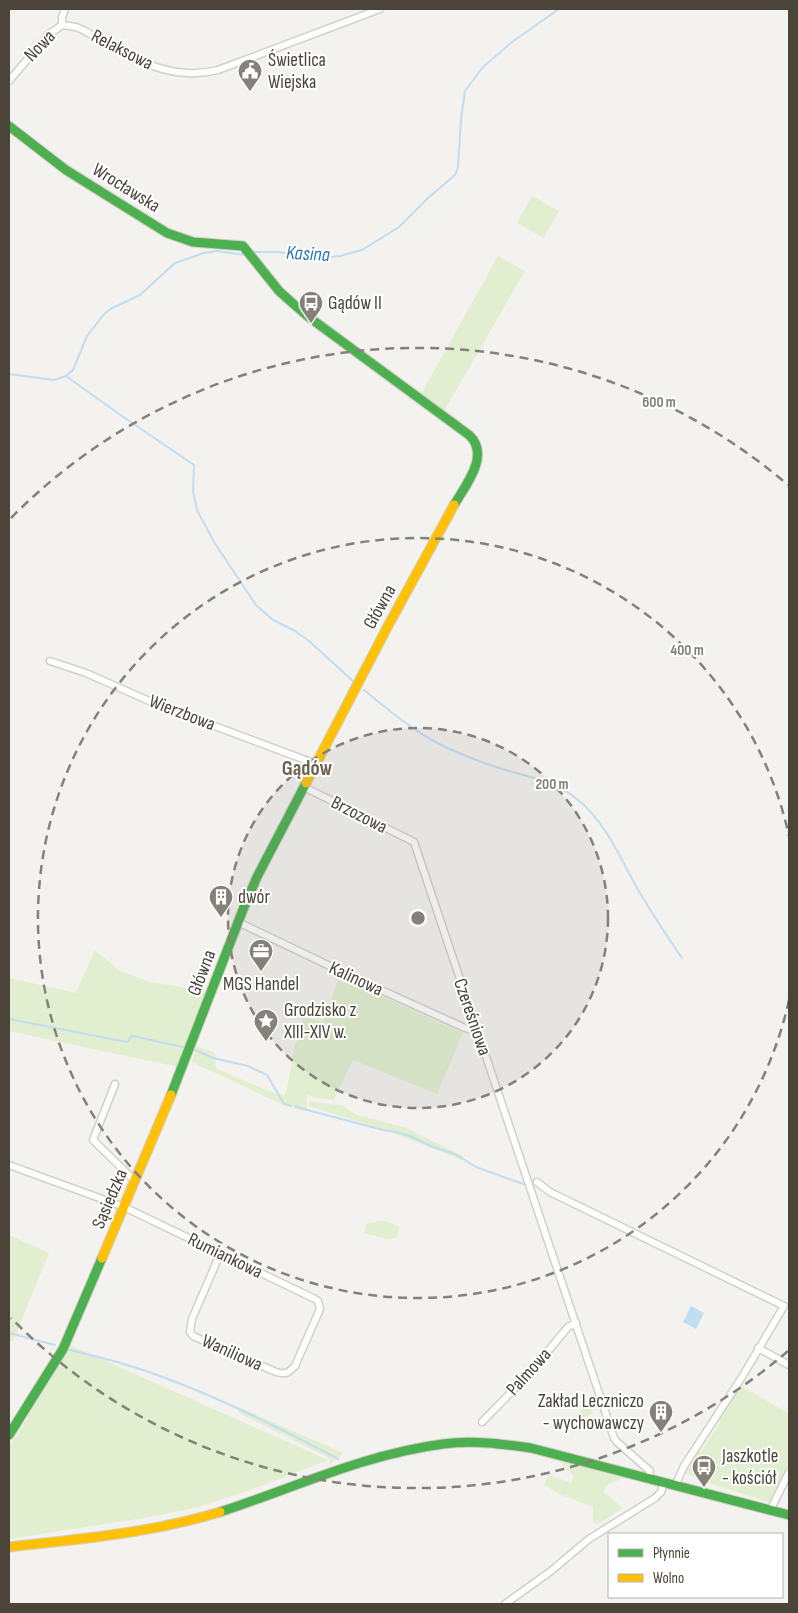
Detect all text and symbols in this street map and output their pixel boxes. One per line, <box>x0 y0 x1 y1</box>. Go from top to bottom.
street label: Nowa <box>19 25 61 67</box>
street label: Relaksowa <box>87 25 157 75</box>
place label: Świetlica Wiejska <box>268 49 326 94</box>
public building icon: Świetlica Wiejska <box>237 58 263 92</box>
street label: Wrocławska <box>88 158 164 218</box>
water label: Kasina <box>286 241 330 267</box>
bus stop icon: Gądów II <box>298 290 324 324</box>
place label: Gądów II <box>328 292 382 315</box>
text: 600 m <box>642 393 676 412</box>
street label: Główna <box>359 581 401 633</box>
text: 400 m <box>670 641 704 660</box>
street label: Wierzbowa <box>146 690 218 736</box>
district label: Gądów <box>282 756 333 781</box>
text: 200 m <box>535 775 569 794</box>
street label: Brzozowa <box>327 791 391 839</box>
building icon: dwór <box>208 884 234 918</box>
place label: dwór <box>238 886 270 909</box>
centre of rings <box>409 909 427 927</box>
office icon: MGS Handel <box>248 938 274 972</box>
street label: Główna <box>183 947 221 999</box>
street label: Kalinowa <box>325 957 387 1001</box>
place label: MGS Handel <box>223 973 299 996</box>
street label: Czereśniowa <box>448 975 496 1059</box>
place label: Grodzisko z XIII-XIV w. <box>283 999 357 1044</box>
place icon: Grodzisko z XIII-XIV w. <box>253 1008 279 1042</box>
street label: Sąsiedzka <box>87 1166 133 1232</box>
street label: Rumiankowa <box>184 1228 266 1284</box>
street label: Waniliowa <box>198 1330 266 1376</box>
street label: Palmowa <box>502 1343 556 1401</box>
place label: Zakład Leczniczo - wychowawczy <box>538 1390 645 1435</box>
building icon: Zakład Leczniczo - wychowawczy <box>648 1399 674 1433</box>
place label: Jaszkotle - kościół <box>721 1445 778 1490</box>
bus stop icon: Jaszkotle - kościół <box>691 1454 717 1488</box>
legend <box>608 1533 783 1598</box>
text: Płynnie <box>653 1544 690 1563</box>
text: Wolno <box>653 1569 684 1588</box>

